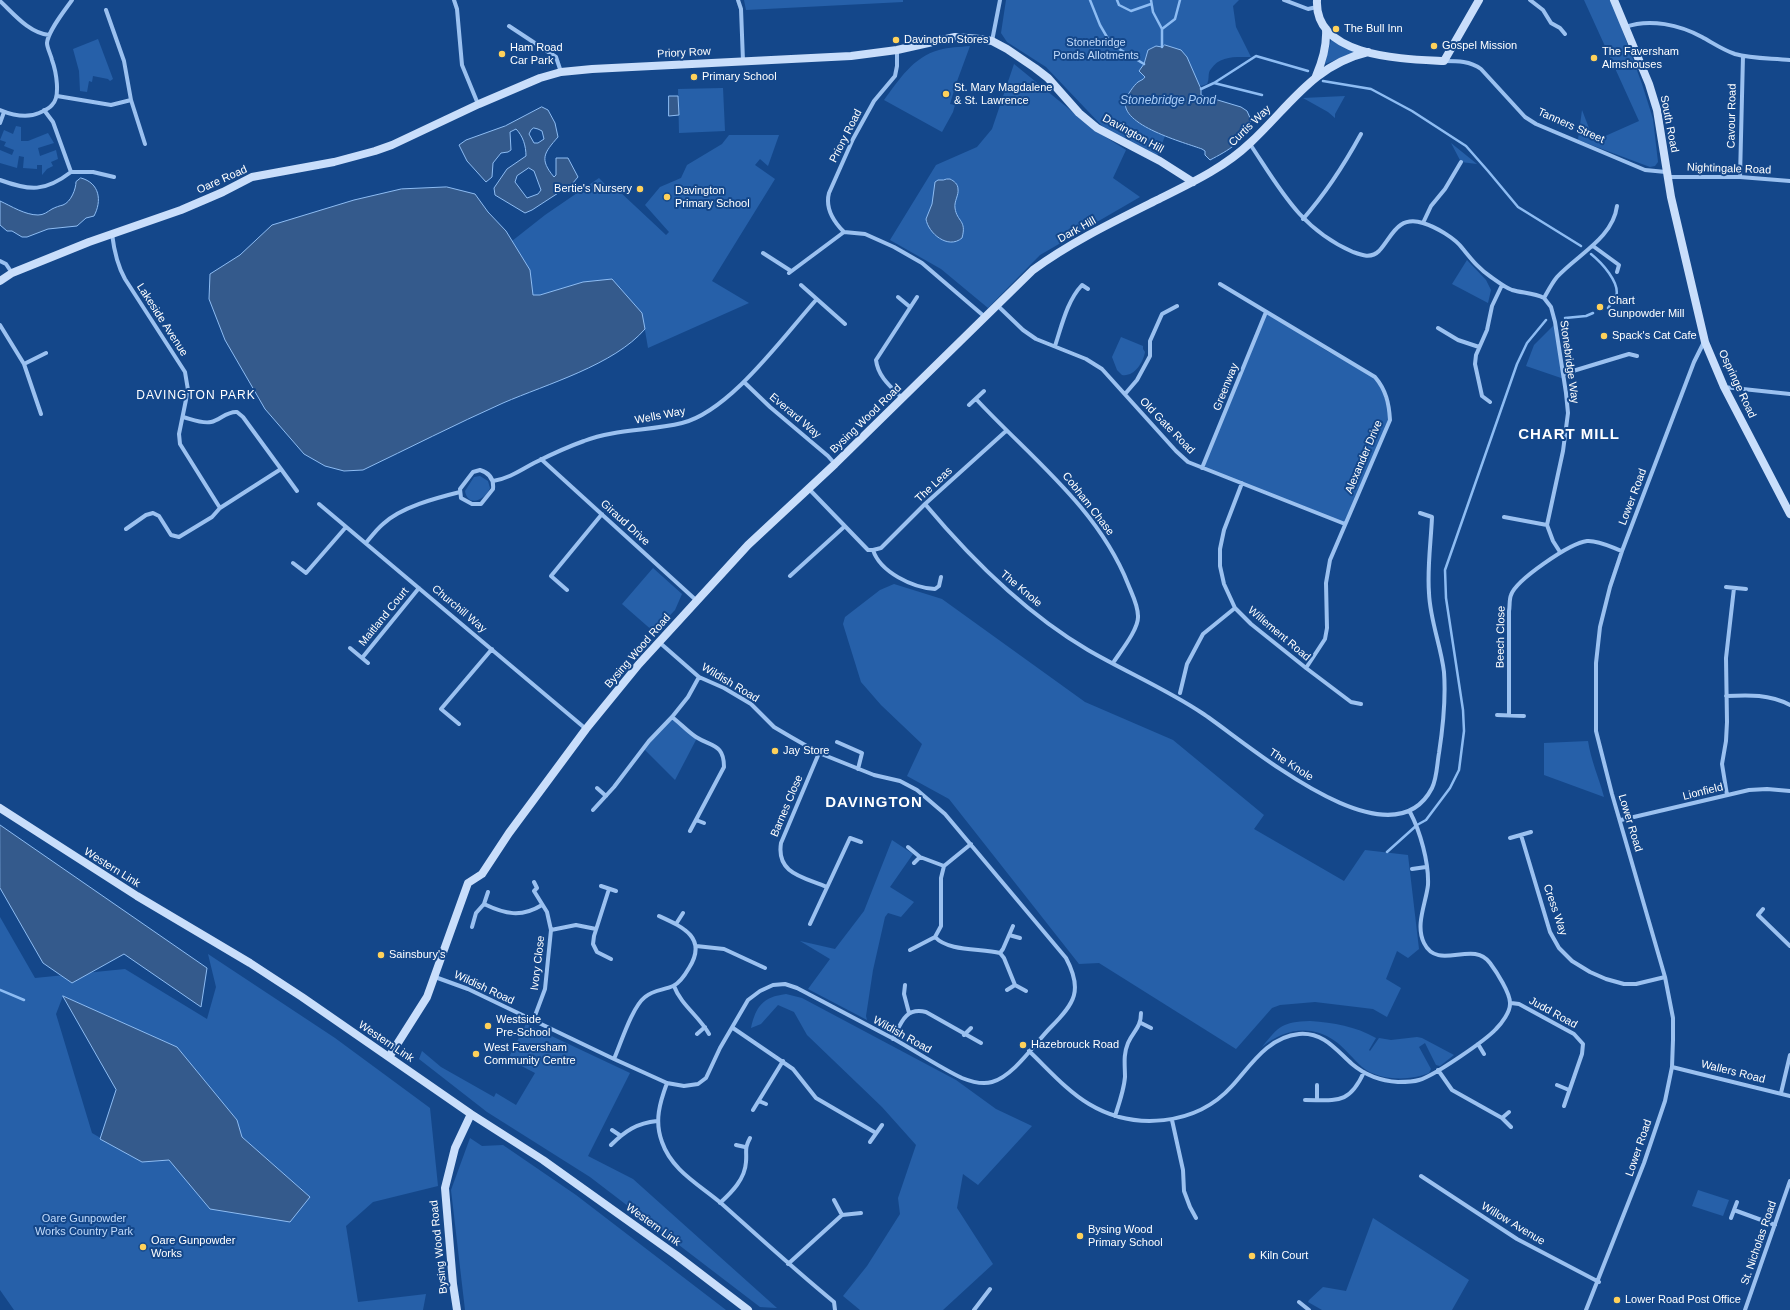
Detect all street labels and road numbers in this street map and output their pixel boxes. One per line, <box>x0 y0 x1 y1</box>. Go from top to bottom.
street label: Priory Row <box>657 45 711 61</box>
street label: Cavour Road <box>1725 83 1739 149</box>
street label: South Road <box>1657 94 1681 154</box>
street label: Curtis Way <box>1226 103 1274 149</box>
street label: Tanners Street <box>1536 105 1606 147</box>
street label: Priory Road <box>827 107 865 165</box>
street label: Davington Hill <box>1100 112 1166 156</box>
street label: Nightingale Road <box>1687 161 1771 177</box>
street label: Oare Road <box>195 163 249 197</box>
street label: Dark Hill <box>1056 214 1098 246</box>
street label: Lakeside Avenue <box>134 281 190 359</box>
street label: Stonebridge Way <box>1557 320 1581 404</box>
street label: Ospringe Road <box>1715 348 1759 420</box>
street label: Greenway <box>1210 361 1242 413</box>
street label: Bysing Wood Road <box>828 382 904 456</box>
street label: Everard Way <box>767 391 823 441</box>
street label: Old Gate Road <box>1137 395 1197 457</box>
street label: Wells Way <box>634 405 686 427</box>
street label: Alexander Drive <box>1343 418 1385 496</box>
street label: The Leas <box>913 465 955 505</box>
street label: Lower Road <box>1616 467 1650 527</box>
street label: Cobham Chase <box>1059 470 1117 538</box>
street label: Giraud Drive <box>598 497 652 549</box>
street label: The Knole <box>998 568 1044 610</box>
street label: Churchill Way <box>429 582 489 636</box>
street label: Maitland Court <box>356 585 412 649</box>
street label: Willement Road <box>1245 604 1313 664</box>
street label: Beech Close <box>1494 606 1508 668</box>
street label: Bysing Wood Road <box>602 611 674 691</box>
street label: Wildish Road <box>699 661 761 705</box>
street label: The Knole <box>1266 746 1316 784</box>
street label: Barnes Close <box>768 773 806 839</box>
street label: Lionfield <box>1682 781 1724 803</box>
street label: Lower Road <box>1615 793 1645 853</box>
street label: Western Link <box>81 845 143 891</box>
street label: Cress Way <box>1540 883 1570 937</box>
street label: Ivory Close <box>528 935 548 991</box>
street label: Wildish Road <box>452 968 516 1008</box>
street label: Judd Road <box>1527 994 1579 1032</box>
street label: Wildish Road <box>870 1014 934 1056</box>
street label: Western Link <box>356 1019 416 1065</box>
street label: Wallers Road <box>1700 1058 1766 1086</box>
street label: Lower Road <box>1623 1118 1655 1178</box>
street label: St. Nicholas Road <box>1738 1199 1780 1287</box>
street label: Bysing Wood Road <box>428 1200 450 1294</box>
street label: Willow Avenue <box>1479 1200 1547 1248</box>
street label: Western Link <box>623 1201 683 1249</box>

